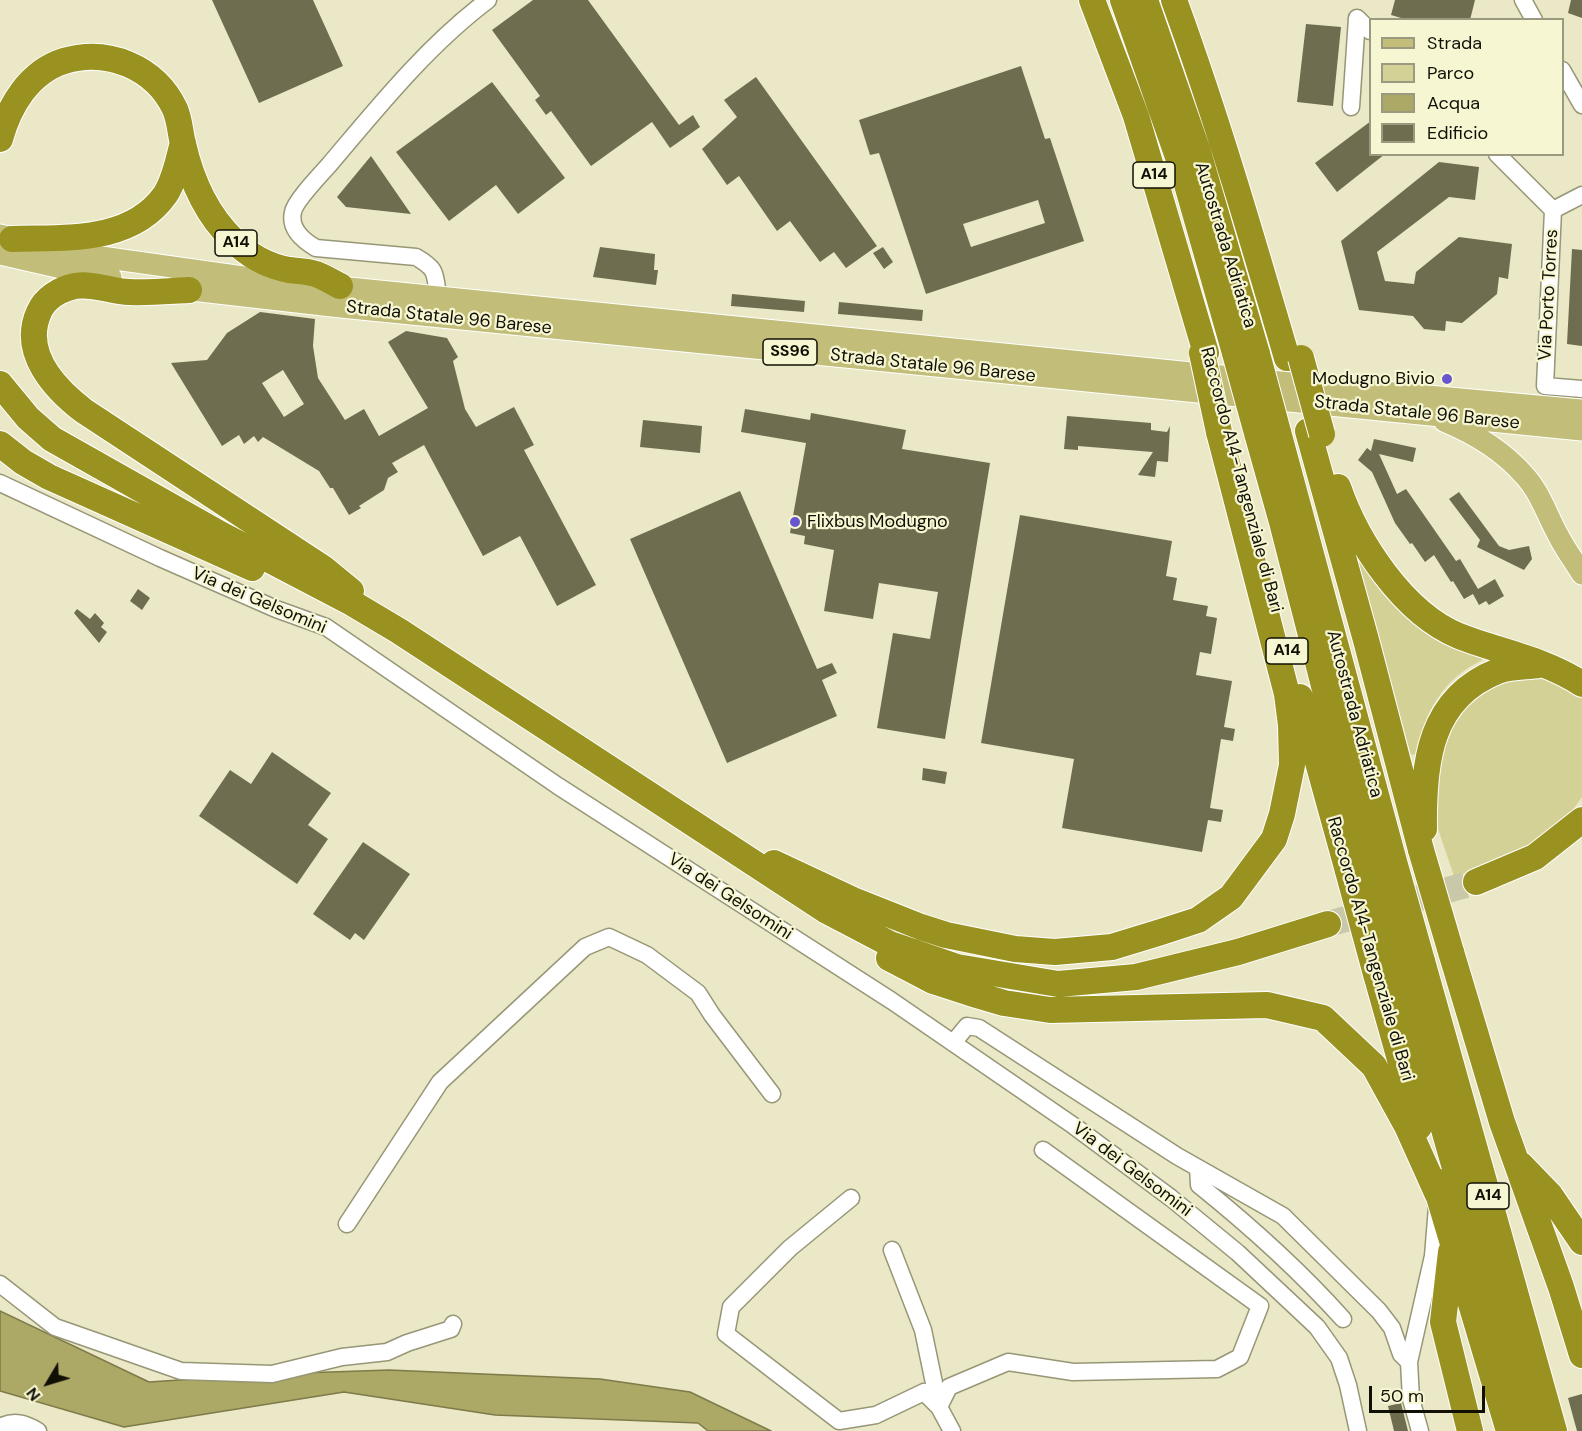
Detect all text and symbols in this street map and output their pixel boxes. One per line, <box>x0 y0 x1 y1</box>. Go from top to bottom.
legend <box>1369 18 1564 156</box>
text: Strada <box>1427 31 1482 55</box>
text: Parco <box>1427 61 1474 85</box>
text: Acqua <box>1427 91 1480 115</box>
text: Edificio <box>1427 121 1488 145</box>
street label: Autostrada Adriatica <box>1189 159 1261 331</box>
road number: A14 <box>1133 162 1175 188</box>
street label: Via Porto Torres <box>1535 229 1563 361</box>
road number: A14 <box>215 230 257 256</box>
street label: Strada Statale 96 Barese <box>345 296 553 340</box>
road number: SS96 <box>763 339 817 365</box>
street label: Strada Statale 96 Barese <box>829 344 1037 388</box>
street label: Raccordo A14-Tangenziale di Bari <box>1195 345 1287 615</box>
place label: Modugno Bivio <box>1312 368 1435 390</box>
marker: Modugno Bivio <box>1440 372 1454 386</box>
street label: Strada Statale 96 Barese <box>1313 391 1521 435</box>
place label: Flixbus Modugno <box>807 511 948 533</box>
marker: Flixbus Modugno <box>788 515 802 529</box>
street label: Via dei Gelsomini <box>188 563 330 639</box>
street label: Autostrada Adriatica <box>1321 628 1387 800</box>
road number: A14 <box>1266 638 1308 664</box>
street label: Raccordo A14-Tangenziale di Bari <box>1322 814 1418 1084</box>
street label: Via dei Gelsomini <box>664 849 796 945</box>
street label: Via dei Gelsomini <box>1068 1118 1196 1222</box>
road number: A14 <box>1467 1183 1509 1209</box>
north arrow <box>18 1353 78 1413</box>
scale bar <box>1372 1374 1488 1412</box>
text: N <box>22 1383 45 1405</box>
text: 50 m <box>1380 1384 1424 1408</box>

